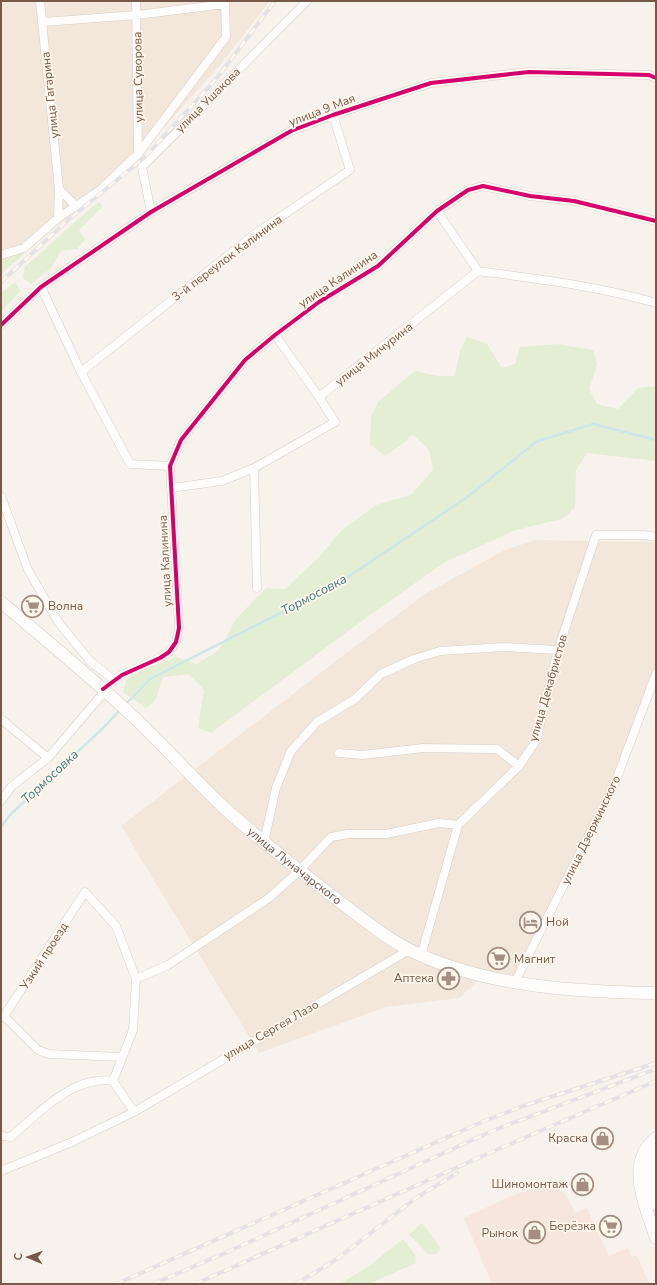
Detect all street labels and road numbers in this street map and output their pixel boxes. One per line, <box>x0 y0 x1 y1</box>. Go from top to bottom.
street label: улица Суворова <box>129 31 147 123</box>
street label: улица Гагарина <box>37 51 63 139</box>
street label: улица Ушакова <box>172 64 244 136</box>
street label: улица 9 Мая <box>286 90 358 130</box>
street label: 3-й переулок Калинина <box>169 211 285 305</box>
street label: улица Калинина <box>295 247 381 311</box>
street label: улица Мичурина <box>332 319 416 389</box>
street label: улица Калинина <box>155 515 175 607</box>
street label: улица Декабристов <box>525 632 571 743</box>
street label: улица Дзержинского <box>558 773 625 887</box>
street label: улица Луначарского <box>244 824 345 908</box>
street label: Узкий проезд <box>16 919 72 994</box>
street label: улица Сергея Лазо <box>220 996 322 1064</box>

